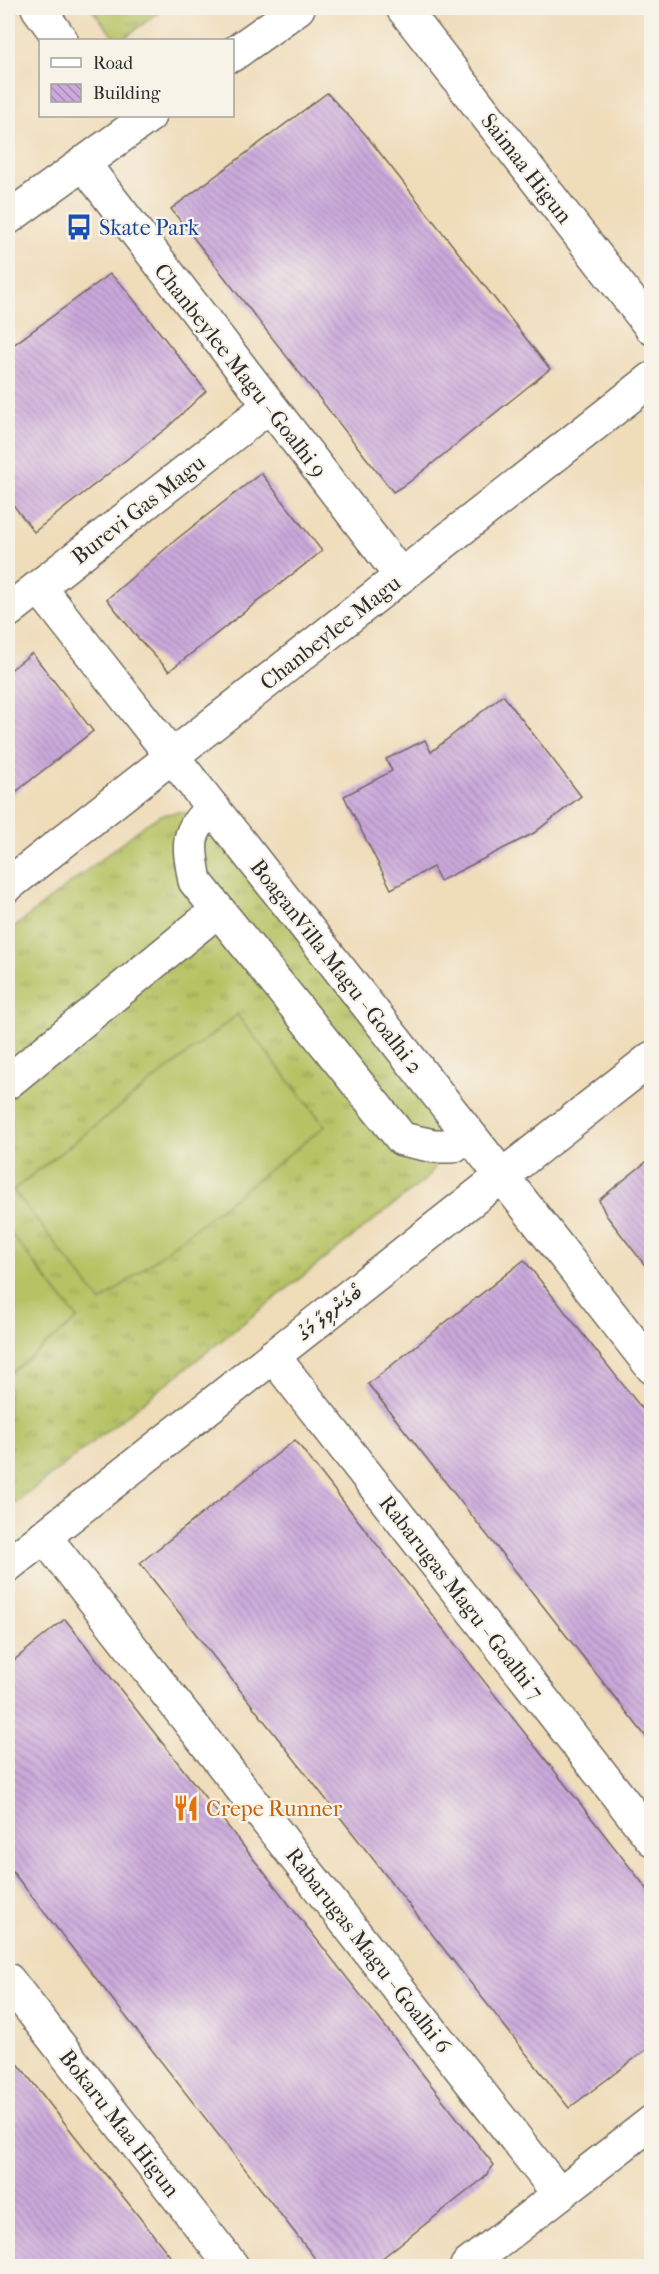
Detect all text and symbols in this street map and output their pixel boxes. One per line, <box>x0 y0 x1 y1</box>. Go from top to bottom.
legend <box>39 39 234 117</box>
text: Road <box>93 53 133 74</box>
text: Building <box>93 83 161 104</box>
street label: Saimaa Higun <box>475 108 577 229</box>
bus stop icon: Skate Park <box>64 212 94 242</box>
place label: Skate Park <box>99 215 200 241</box>
street label: Chanbeylee Magu - Goalhi 9 <box>149 259 332 483</box>
street label: Burevi Gas Magu <box>67 449 211 570</box>
street label: Chanbeylee Magu <box>255 570 406 696</box>
street label: BoaganVilla Magu - Goalhi 2 <box>245 854 428 1079</box>
street label: ބޯގަންވިލާ މަގު <box>291 1279 368 1348</box>
street label: Rabarugas Magu - Goalhi 7 <box>373 1490 549 1705</box>
restaurant icon: Crepe Runner <box>171 1793 201 1823</box>
place label: Crepe Runner <box>206 1796 343 1822</box>
street label: Rabarugas Magu - Goalhi 6 <box>280 1843 456 2058</box>
street label: Bokaru Maa Higun <box>54 2045 185 2203</box>

